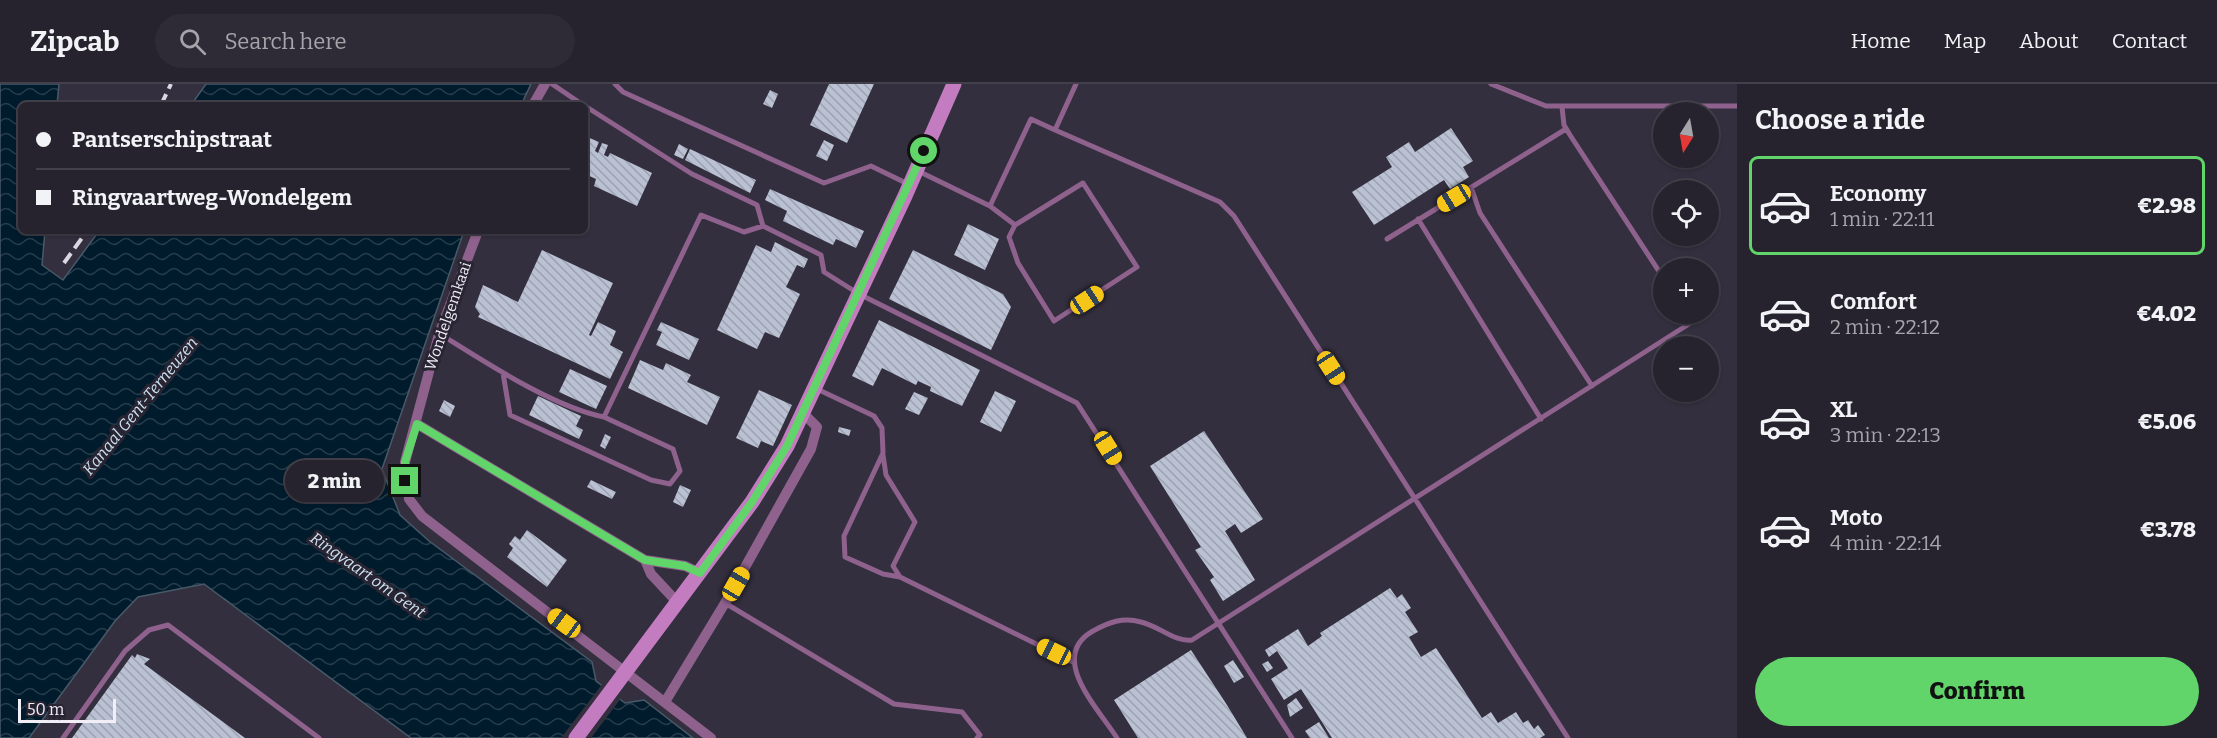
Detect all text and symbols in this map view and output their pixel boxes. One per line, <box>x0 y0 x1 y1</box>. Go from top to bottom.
search box <box>155 14 575 68</box>
text: Zipcab <box>30 25 119 58</box>
icon: search <box>176 25 209 58</box>
text: Search here <box>224 28 347 55</box>
text: Home <box>1851 28 1911 54</box>
text: Map <box>1944 28 1986 54</box>
text: About <box>2019 28 2079 54</box>
text: Contact <box>2112 28 2187 54</box>
north arrow <box>1653 102 1719 168</box>
map controls <box>1653 102 1719 402</box>
text: Choose a ride <box>1755 104 1925 136</box>
text: Pantserschipstraat <box>72 126 272 153</box>
route start <box>910 137 937 164</box>
icon: car <box>1758 179 1812 233</box>
button: locate <box>1653 180 1719 246</box>
text: Economy <box>1830 180 1926 207</box>
car <box>1434 181 1474 215</box>
text: Ringvaartweg-Wondelgem <box>72 184 352 211</box>
text: €2.98 <box>2137 192 2196 219</box>
text: 1 min · 22:11 <box>1830 207 1934 231</box>
button: + <box>1653 258 1719 324</box>
street label: Wondelgemkaai <box>421 259 475 373</box>
car <box>1067 283 1107 317</box>
icon: car <box>1758 287 1812 341</box>
text: Comfort <box>1830 288 1917 315</box>
text: €4.02 <box>2136 300 2196 327</box>
text: 2 min · 22:12 <box>1830 315 1940 339</box>
water label: Kanaal Gent-Terneuzen <box>79 333 201 479</box>
button: − <box>1653 336 1719 402</box>
car <box>1314 348 1348 388</box>
icon: car <box>1758 395 1812 449</box>
text: XL <box>1830 396 1857 423</box>
text: €5.06 <box>2138 408 2196 435</box>
text: 3 min · 22:13 <box>1830 423 1941 447</box>
car <box>1091 428 1125 468</box>
callout: 2 min <box>285 460 384 502</box>
route end <box>391 467 418 494</box>
text: 2 min <box>308 469 361 493</box>
icon: car <box>1758 503 1812 557</box>
text: Moto <box>1830 504 1883 531</box>
text: €3.78 <box>2140 516 2196 543</box>
water label: Ringvaart om Gent <box>307 528 429 622</box>
text: 4 min · 22:14 <box>1830 531 1941 555</box>
car <box>719 564 753 604</box>
car <box>544 605 584 641</box>
car <box>1034 636 1074 668</box>
button: Confirm <box>1755 657 2199 726</box>
scale bar <box>18 696 116 724</box>
text: 50 m <box>27 700 64 719</box>

